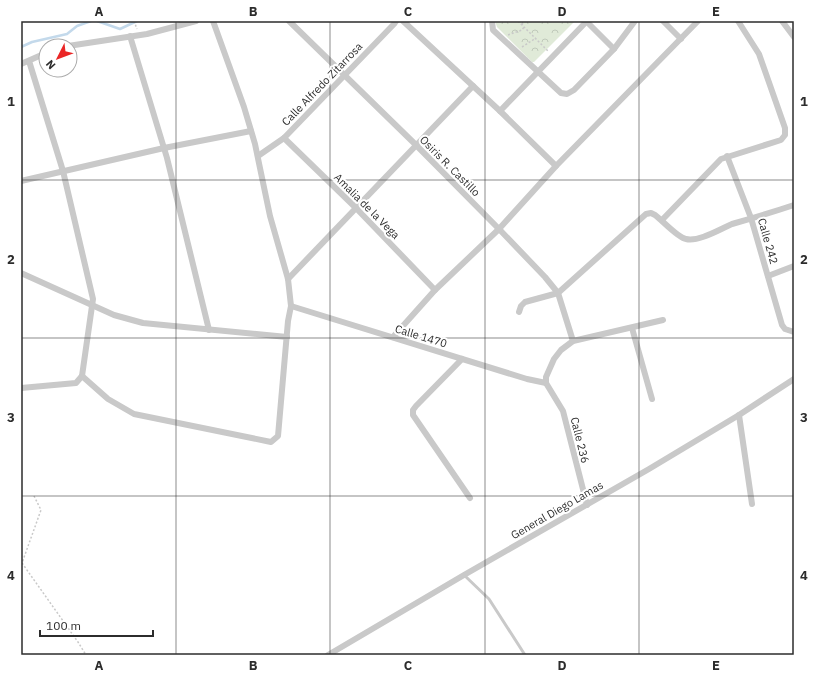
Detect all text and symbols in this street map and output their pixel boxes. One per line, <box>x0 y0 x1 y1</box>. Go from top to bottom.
text: A <box>95 3 104 20</box>
text: B <box>249 3 258 20</box>
text: C <box>404 3 413 20</box>
text: D <box>557 3 567 20</box>
text: E <box>712 3 720 20</box>
north arrow <box>38 38 78 78</box>
street label: Calle Alfredo Zitarrosa <box>279 39 365 129</box>
text: N <box>43 57 58 72</box>
text: 1 <box>7 93 15 110</box>
text: 1 <box>800 93 808 110</box>
street label: Osiris R. Castillo <box>417 133 483 199</box>
street label: Amalia de la Vega <box>331 170 403 242</box>
street label: Calle 242 <box>755 216 781 266</box>
text: 2 <box>7 251 15 268</box>
text: 2 <box>800 251 808 268</box>
street label: Calle 1470 <box>393 321 449 351</box>
text: 3 <box>7 409 15 426</box>
text: 3 <box>800 409 808 426</box>
street label: Calle 236 <box>568 415 592 465</box>
street label: General Diego Lamas <box>508 478 606 542</box>
text: 4 <box>7 567 15 584</box>
text: 4 <box>800 567 808 584</box>
scale bar <box>40 612 153 638</box>
text: 100 m <box>46 618 81 633</box>
text: A <box>95 657 104 674</box>
text: B <box>249 657 258 674</box>
text: C <box>404 657 413 674</box>
text: D <box>557 657 567 674</box>
text: E <box>712 657 720 674</box>

